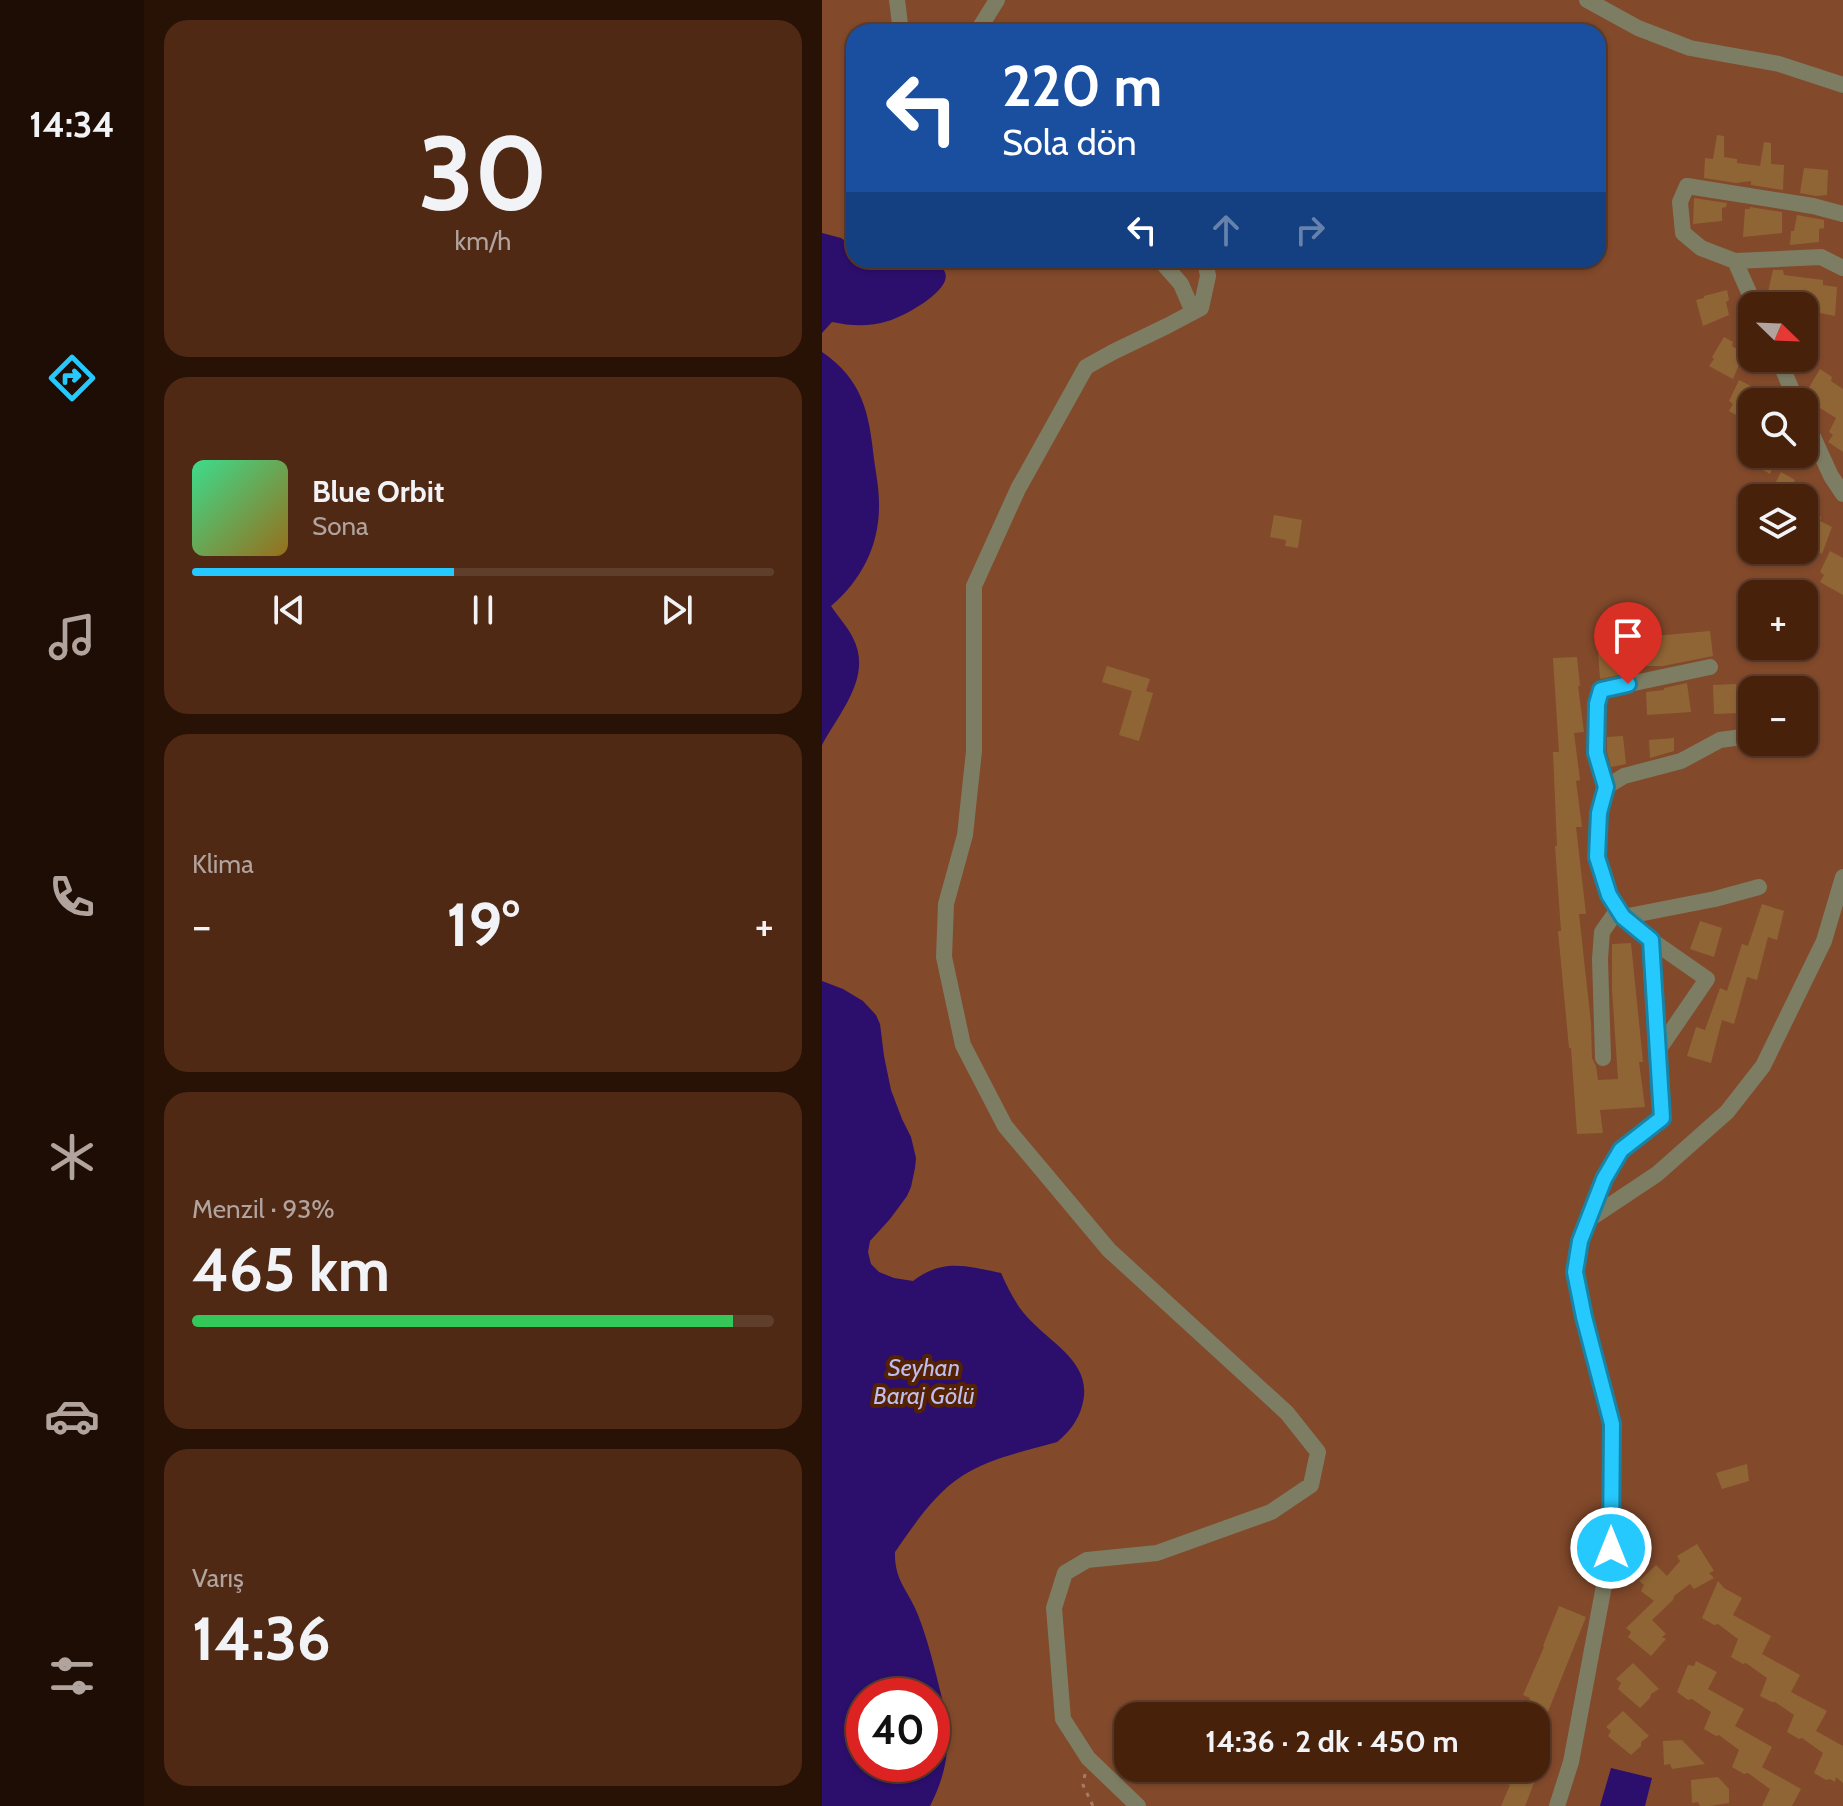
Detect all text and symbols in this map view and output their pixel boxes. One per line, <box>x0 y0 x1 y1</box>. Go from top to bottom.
text: 220 m <box>1002 52 1162 120</box>
icon: left <box>870 56 974 160</box>
text: 14:34 <box>29 102 115 146</box>
text: 30 <box>418 110 548 236</box>
text: Sola dön <box>1002 120 1137 164</box>
icon: left <box>1120 208 1164 252</box>
icon: ahead <box>1204 208 1248 252</box>
icon: right <box>1288 208 1332 252</box>
text: km/h <box>455 225 511 257</box>
north arrow <box>1738 292 1818 372</box>
map controls <box>1738 292 1818 756</box>
icon: directions <box>44 350 100 406</box>
button: search <box>1738 388 1818 468</box>
text: Blue Orbit <box>312 473 444 510</box>
button: layers <box>1738 484 1818 564</box>
text: Sona <box>312 510 369 542</box>
button: + <box>1738 580 1818 660</box>
icon: previous <box>267 588 311 632</box>
icon: pause <box>461 588 505 632</box>
icon: next <box>655 588 699 632</box>
pin <box>1594 602 1662 684</box>
icon: music <box>44 609 100 665</box>
icon: arrive <box>1606 614 1650 658</box>
button: − <box>1738 676 1818 756</box>
text: Klima <box>192 848 254 880</box>
icon: phone <box>44 869 100 925</box>
text: 19° <box>446 888 520 961</box>
text: − <box>192 899 211 952</box>
text: + <box>755 899 774 952</box>
icon: climate <box>44 1129 100 1185</box>
text: Menzil · 93% <box>192 1193 335 1225</box>
text: 465 km <box>192 1233 390 1306</box>
water label: Seyhan Baraj Gölü <box>873 1353 975 1410</box>
icon: car <box>44 1388 100 1444</box>
position arrow <box>1569 1506 1653 1590</box>
text: Varış <box>192 1562 244 1594</box>
text: 14:36 <box>192 1602 331 1675</box>
icon: filters <box>44 1648 100 1704</box>
speed limit sign: 40 <box>846 1678 950 1782</box>
text: 14:36 · 2 dk · 450 m <box>1205 1723 1459 1760</box>

